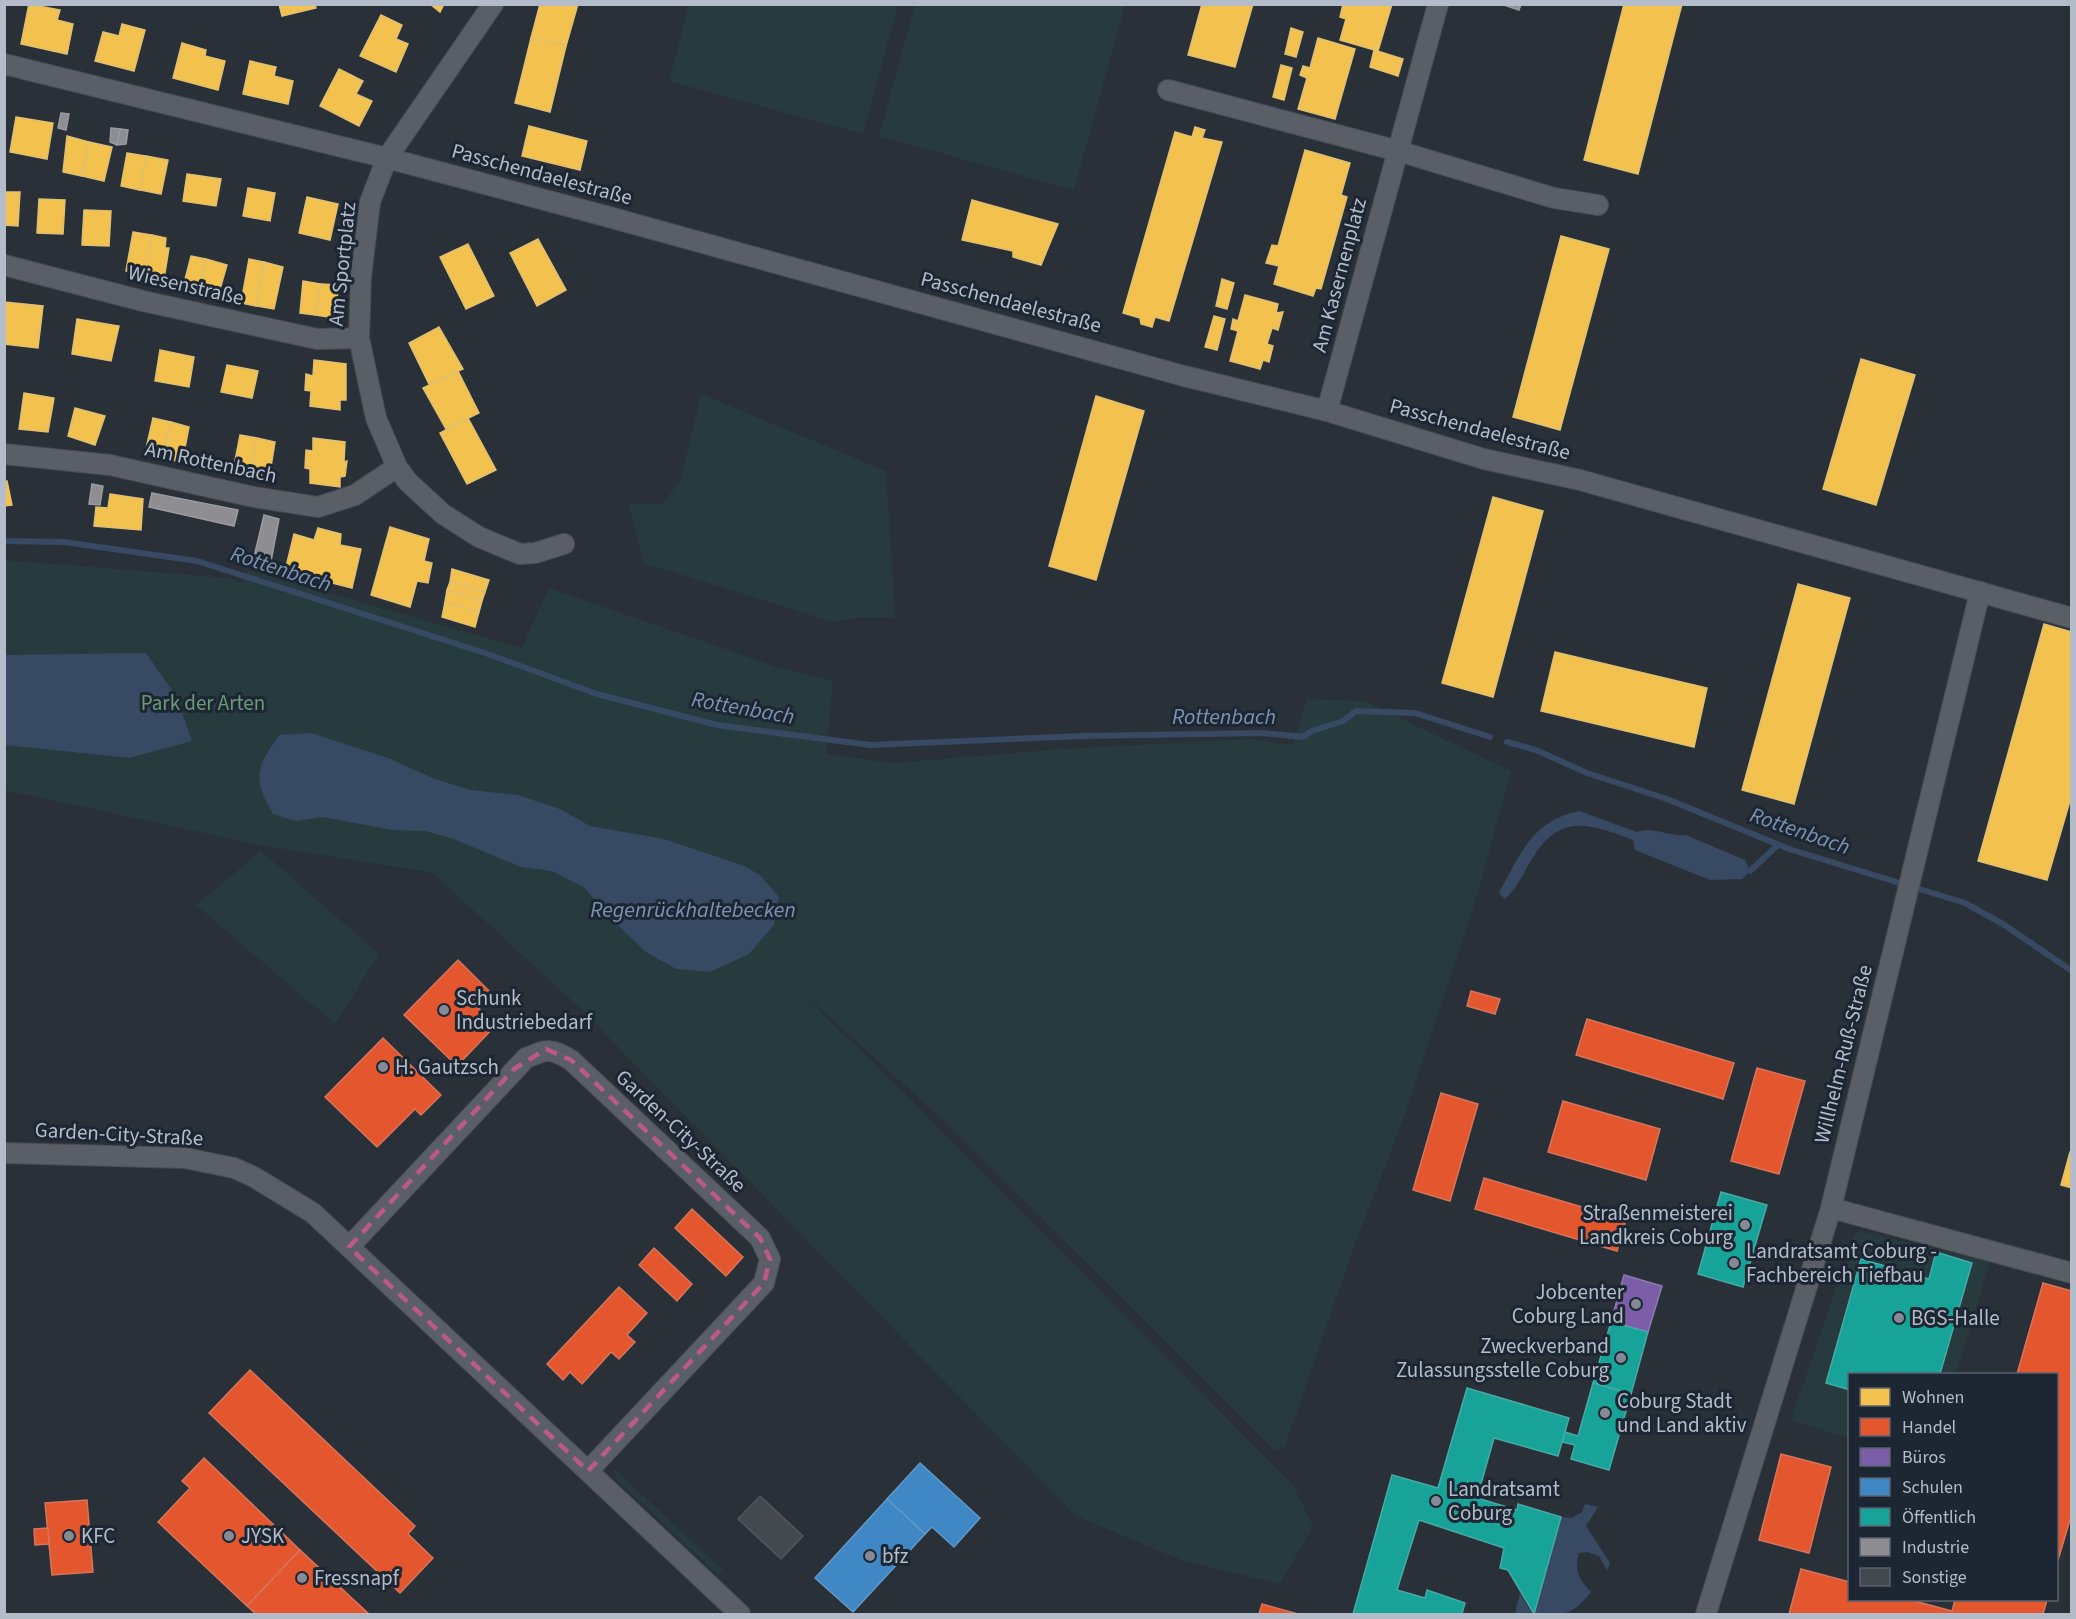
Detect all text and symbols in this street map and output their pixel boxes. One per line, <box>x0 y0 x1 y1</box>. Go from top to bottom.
street label: Passchendaelestraße <box>448 135 636 213</box>
street label: Am Kasernenplatz <box>1304 194 1374 356</box>
street label: Am Sportplatz <box>321 200 363 328</box>
street label: Wiesenstraße <box>125 257 247 313</box>
street label: Passchendaelestraße <box>917 263 1105 341</box>
street label: Passchendaelestraße <box>1386 390 1574 468</box>
street label: Am Rottenbach <box>142 433 280 491</box>
water label: Rottenbach <box>227 538 335 600</box>
water label: Rottenbach <box>689 683 797 733</box>
park label: Park der Arten <box>141 688 265 718</box>
water label: Rottenbach <box>1172 701 1276 733</box>
water label: Rottenbach <box>1746 799 1854 863</box>
water label: Regenrückhaltebecken <box>590 894 796 926</box>
street label: Willhelm-Ruß-Straße <box>1806 962 1880 1146</box>
place label: Schunk Industriebedarf <box>456 983 593 1037</box>
marker: Schunk Industriebedarf <box>437 1003 451 1017</box>
place label: H. Gautzsch <box>395 1052 499 1082</box>
marker: H. Gautzsch <box>376 1060 390 1074</box>
street label: Garden-City-Straße <box>609 1063 753 1199</box>
street label: Garden-City-Straße <box>34 1115 204 1153</box>
place label: Straßenmeisterei Landkreis Coburg <box>1579 1198 1733 1252</box>
marker: Straßenmeisterei Landkreis Coburg <box>1738 1218 1752 1232</box>
place label: Landratsamt Coburg - Fachbereich Tiefbau <box>1746 1236 1937 1290</box>
marker: Landratsamt Coburg - Fachbereich Tiefbau <box>1727 1256 1741 1270</box>
place label: Jobcenter Coburg Land <box>1512 1277 1625 1331</box>
marker: Jobcenter Coburg Land <box>1629 1297 1643 1311</box>
place label: BGS-Halle <box>1911 1303 2000 1333</box>
marker: BGS-Halle <box>1892 1311 1906 1325</box>
place label: Zweckverband Zulassungsstelle Coburg <box>1396 1331 1609 1385</box>
marker: Zweckverband Zulassungsstelle Coburg <box>1614 1351 1628 1365</box>
legend <box>1848 1373 2058 1601</box>
text: Wohnen <box>1902 1385 1964 1410</box>
place label: Coburg Stadt und Land aktiv <box>1617 1386 1747 1440</box>
marker: Coburg Stadt und Land aktiv <box>1598 1406 1612 1420</box>
text: Handel <box>1902 1415 1956 1440</box>
text: Büros <box>1902 1445 1946 1470</box>
place label: Landratsamt Coburg <box>1448 1474 1560 1528</box>
text: Schulen <box>1902 1475 1963 1500</box>
marker: Landratsamt Coburg <box>1429 1494 1443 1508</box>
text: Öffentlich <box>1902 1505 1976 1530</box>
place label: KFC <box>81 1521 115 1551</box>
place label: JYSK <box>241 1521 285 1551</box>
marker: KFC <box>62 1529 76 1543</box>
marker: JYSK <box>222 1529 236 1543</box>
text: Industrie <box>1902 1535 1969 1560</box>
place label: bfz <box>882 1541 908 1571</box>
marker: bfz <box>863 1549 877 1563</box>
place label: Fressnapf <box>314 1563 400 1593</box>
text: Sonstige <box>1902 1565 1967 1590</box>
marker: Fressnapf <box>295 1571 309 1585</box>

